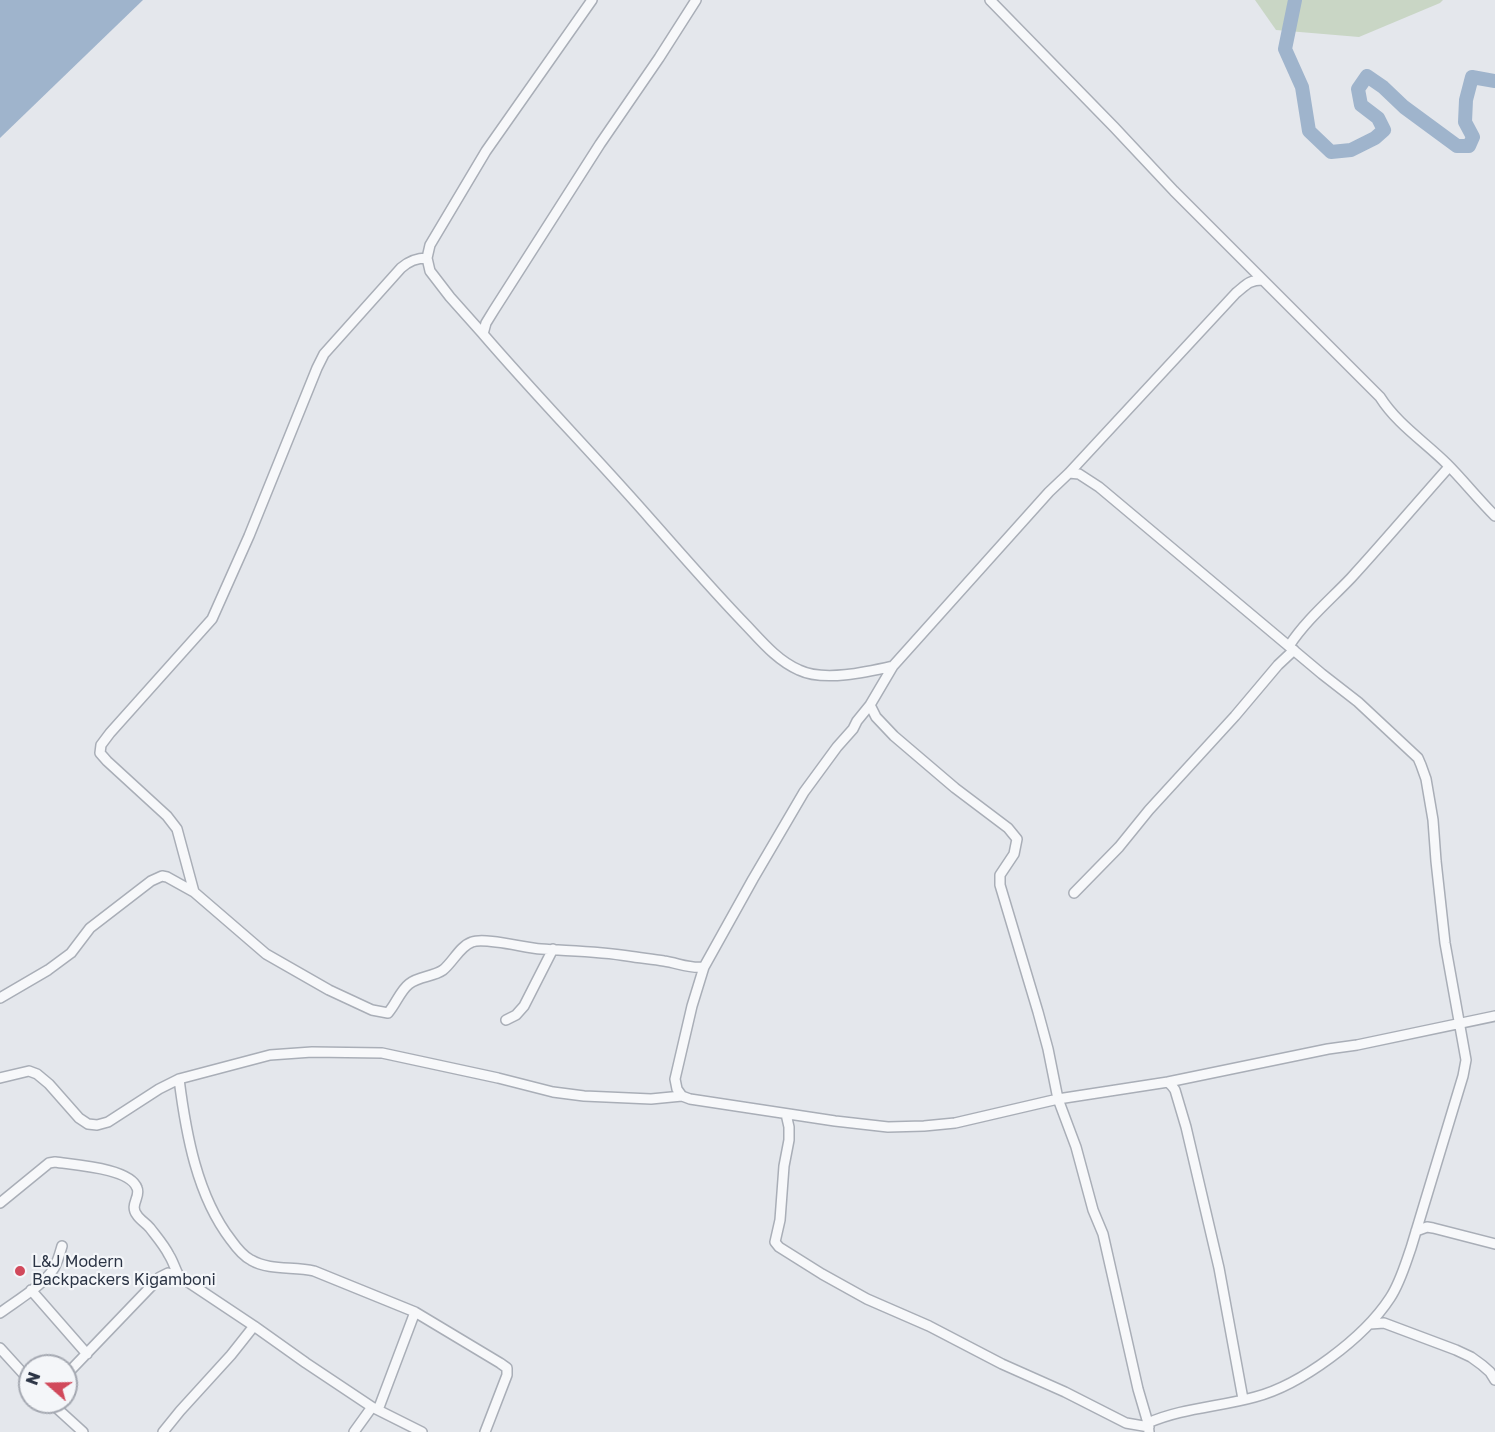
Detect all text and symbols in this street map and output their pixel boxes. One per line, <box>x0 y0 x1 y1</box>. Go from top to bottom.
place label: L&J Modern Backpackers Kigamboni <box>32 1252 216 1290</box>
marker: L&J Modern Backpackers Kigamboni <box>13 1264 27 1278</box>
north arrow <box>18 1354 78 1414</box>
text: N <box>21 1369 44 1388</box>

